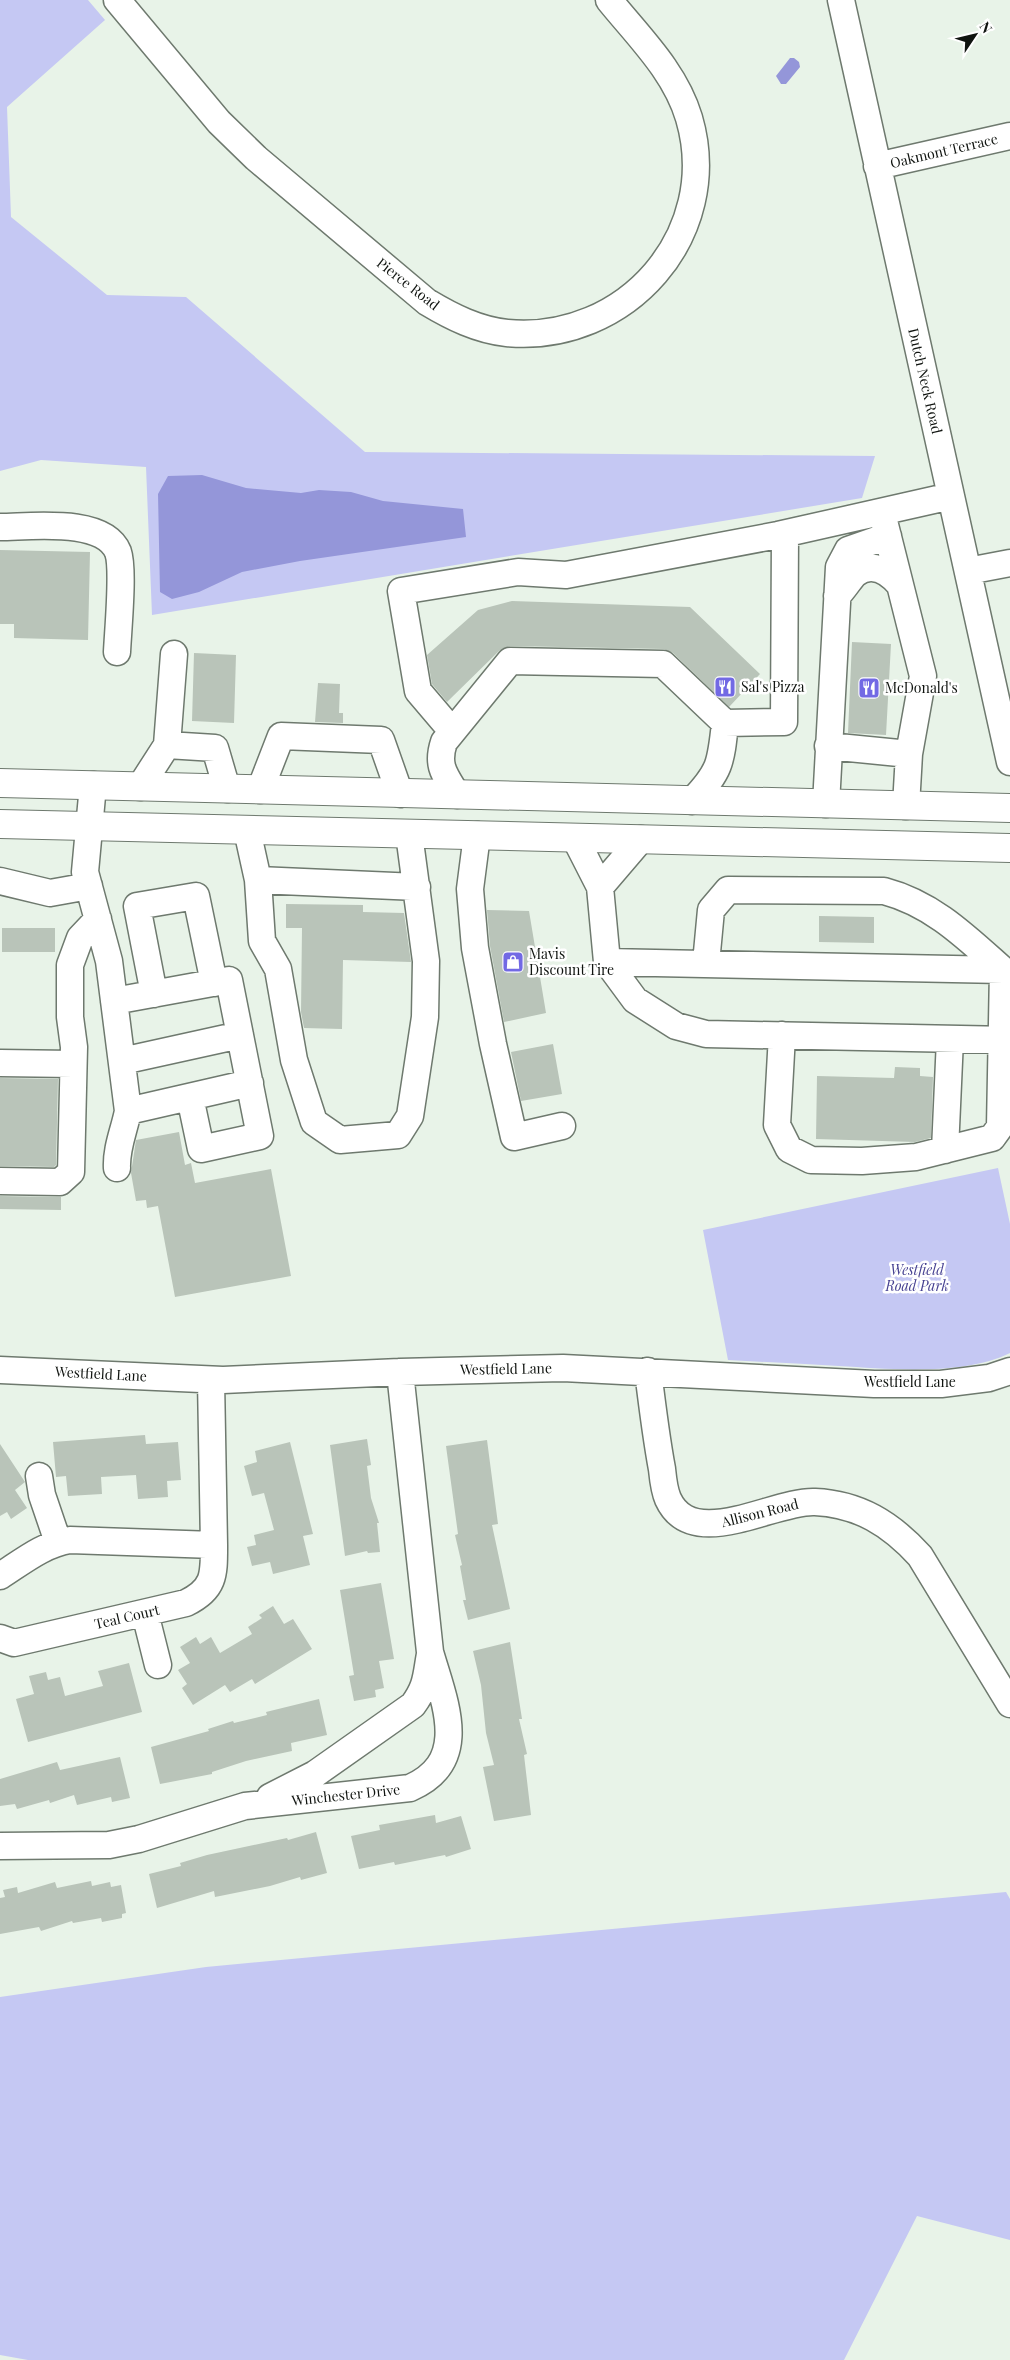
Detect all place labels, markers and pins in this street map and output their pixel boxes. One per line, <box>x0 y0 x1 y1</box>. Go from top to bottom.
restaurant icon: Sal's Pizza <box>713 675 737 699</box>
restaurant icon: McDonald's <box>857 676 881 700</box>
place label: Sal's Pizza <box>741 677 805 696</box>
place label: McDonald's <box>885 678 958 697</box>
place label: Mavis Discount Tire <box>529 944 614 979</box>
shop icon: Mavis Discount Tire <box>501 950 525 974</box>

